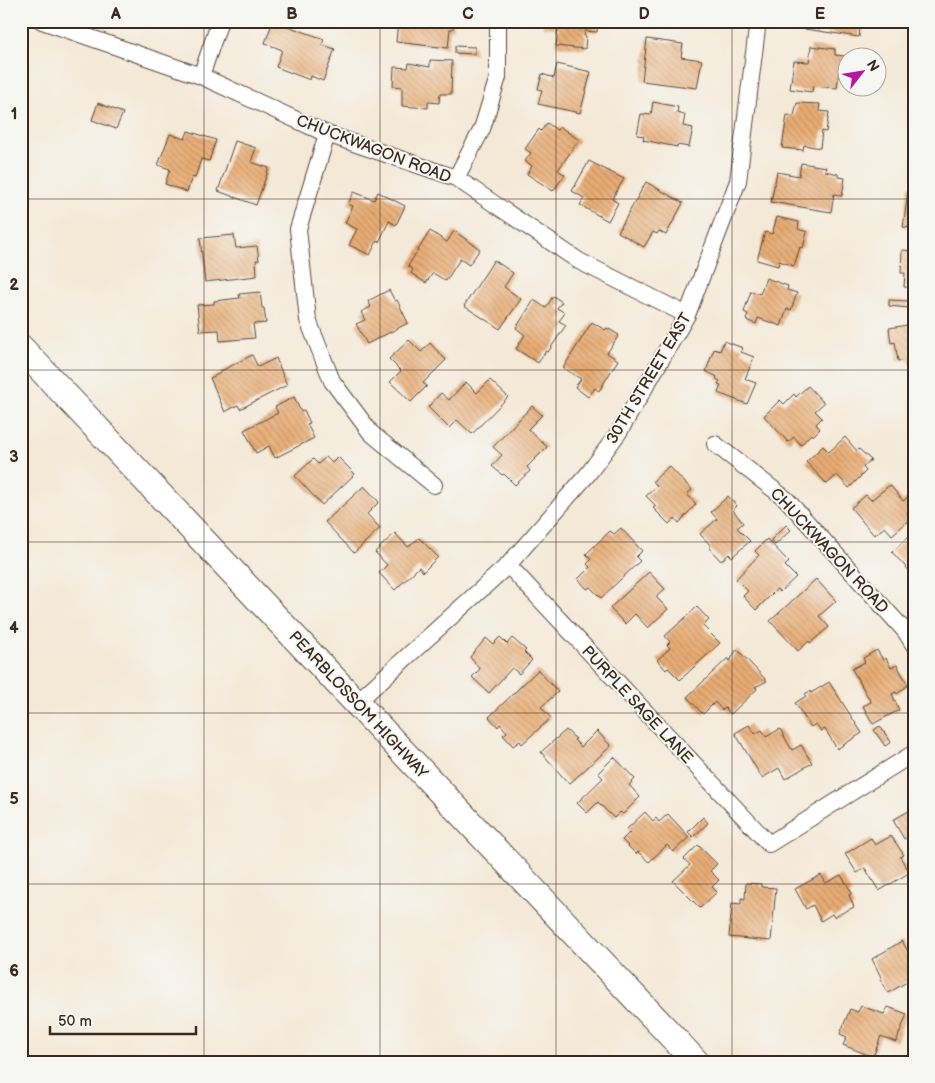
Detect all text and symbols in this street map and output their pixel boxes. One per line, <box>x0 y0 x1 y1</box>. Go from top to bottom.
text: A <box>110 5 121 24</box>
text: B <box>286 5 298 24</box>
text: C <box>462 5 474 24</box>
text: D <box>638 5 650 24</box>
text: E <box>815 5 825 24</box>
north arrow <box>838 48 888 98</box>
text: N <box>863 57 883 74</box>
text: 1 <box>11 105 17 124</box>
street label: CHUCKWAGON ROAD <box>293 111 454 188</box>
text: 2 <box>9 276 19 295</box>
street label: 30TH STREET EAST <box>603 310 696 448</box>
text: 3 <box>9 448 19 467</box>
street label: CHUCKWAGON ROAD <box>766 484 892 618</box>
text: 4 <box>9 619 19 638</box>
street label: PEARBLOSSOM HIGHWAY <box>285 627 432 783</box>
street label: PURPLE SAGE LANE <box>577 642 696 768</box>
text: 5 <box>9 790 19 809</box>
text: 6 <box>9 962 19 981</box>
scale bar <box>50 1003 196 1035</box>
text: 50 m <box>58 1012 92 1031</box>

